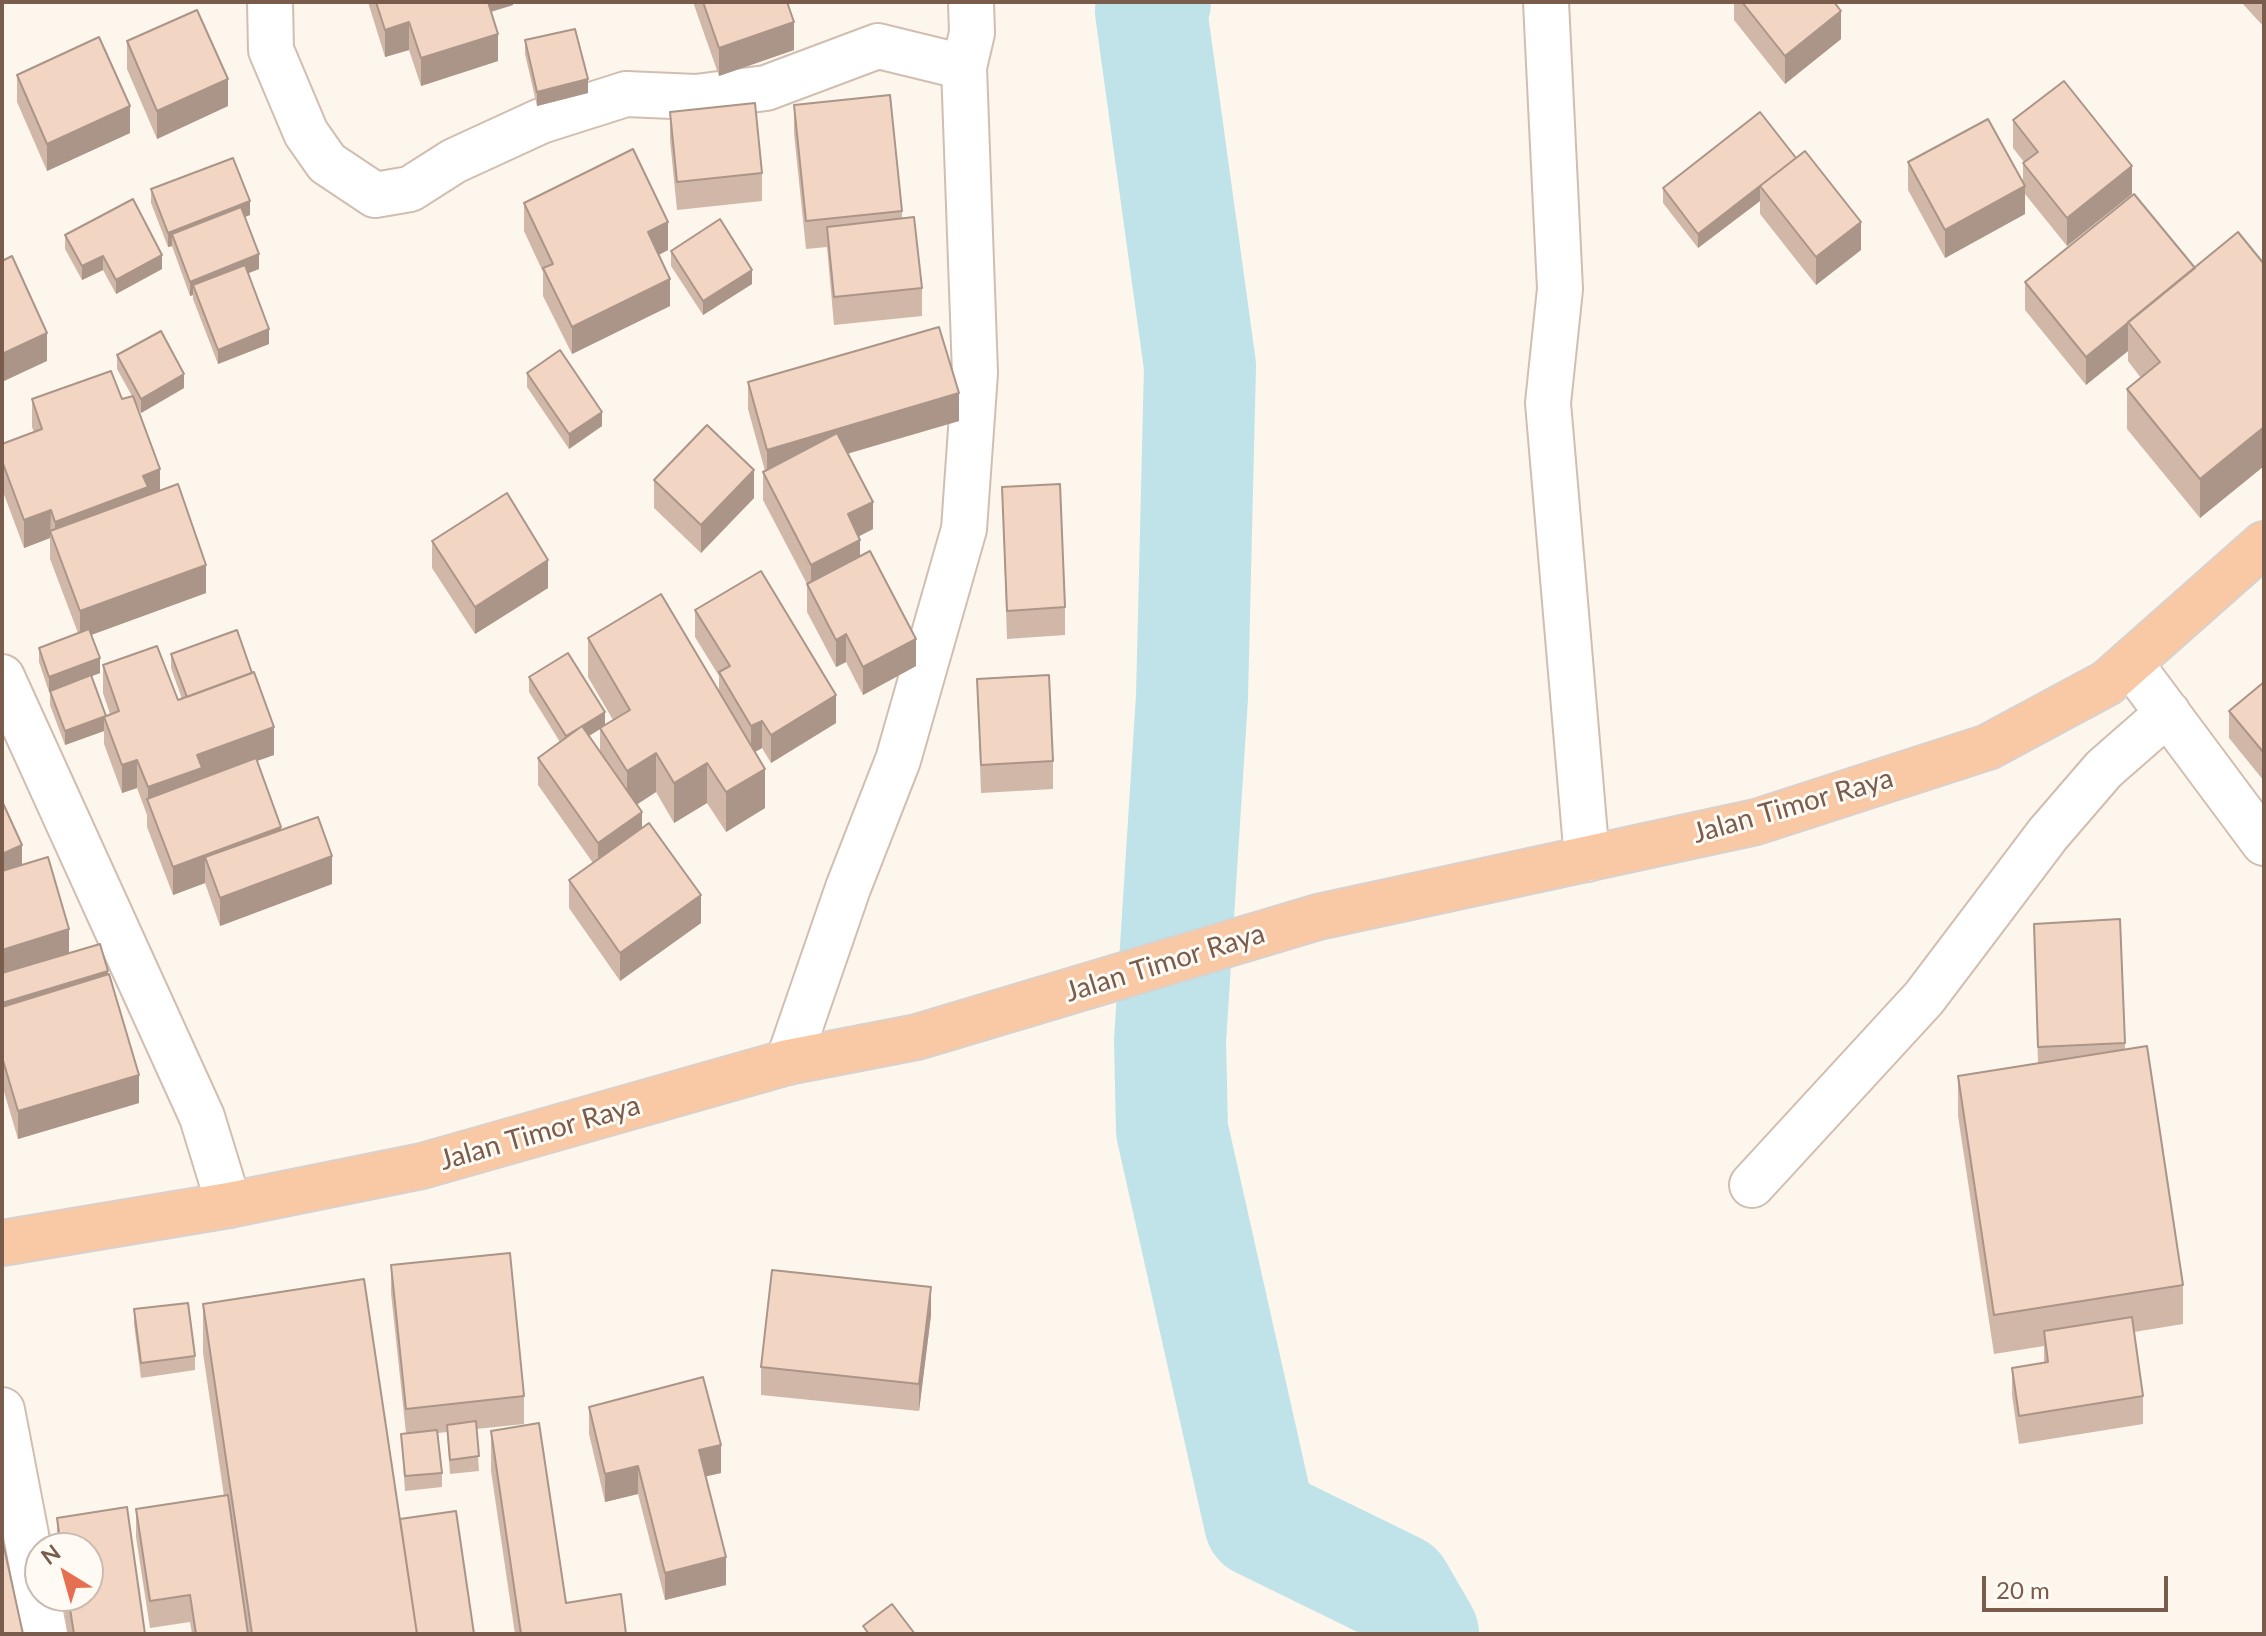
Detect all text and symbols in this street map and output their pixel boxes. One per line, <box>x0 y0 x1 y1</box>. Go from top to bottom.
street label: Jalan Timor Raya <box>1689 761 1897 851</box>
street label: Jalan Timor Raya <box>1061 917 1269 1009</box>
street label: Jalan Timor Raya <box>436 1088 644 1178</box>
north arrow <box>24 1532 104 1612</box>
text: N <box>36 1538 65 1570</box>
scale bar <box>1986 1560 2172 1610</box>
text: 20 m <box>1996 1575 2050 1604</box>

